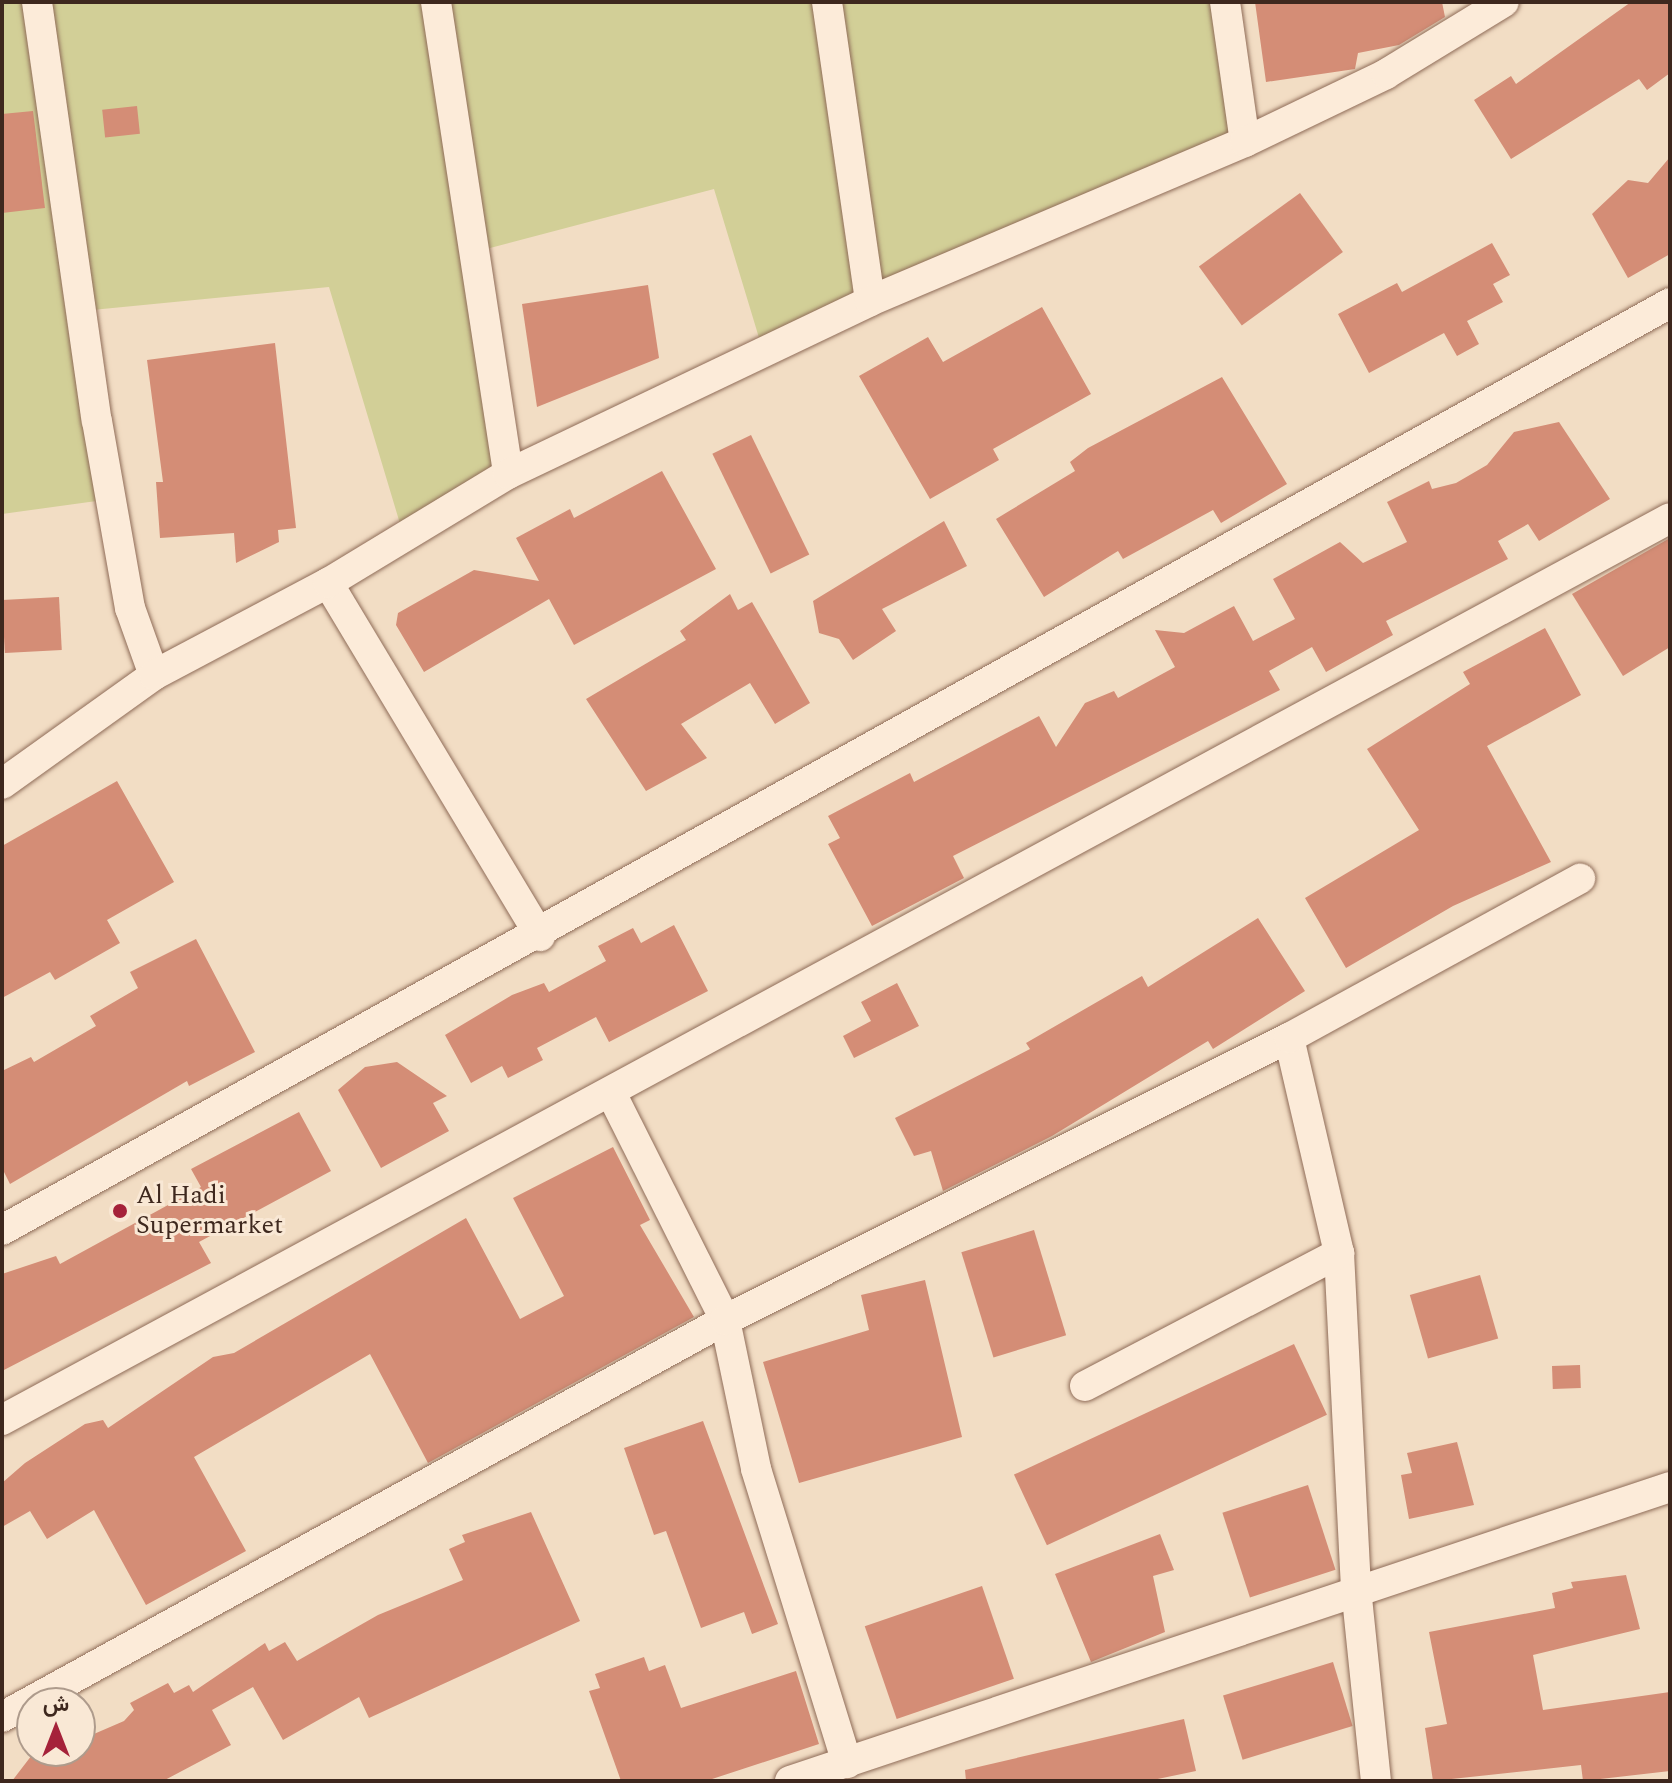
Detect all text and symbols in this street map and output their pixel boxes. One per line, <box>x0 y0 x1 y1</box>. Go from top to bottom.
place label: Al Hadi Supermarket <box>136 1180 283 1242</box>
marker: Al Hadi Supermarket <box>111 1202 129 1220</box>
north arrow <box>16 1687 96 1767</box>
text: ش <box>43 1688 69 1721</box>

